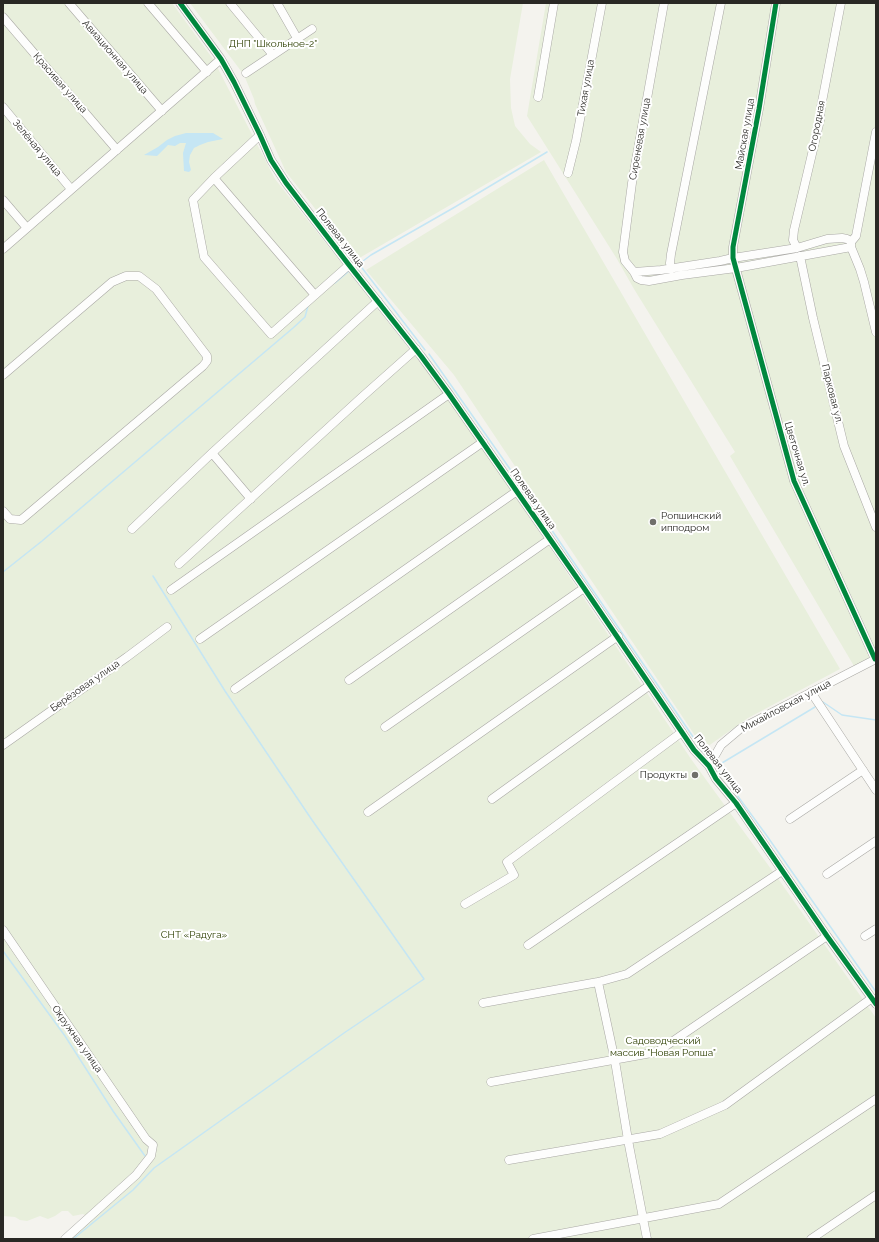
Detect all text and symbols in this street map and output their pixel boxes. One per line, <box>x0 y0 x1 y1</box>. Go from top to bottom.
street label: Авиационная улица <box>80 17 150 97</box>
park label: ДНП "Школьное-2" <box>229 38 317 50</box>
street label: Красивая улица <box>30 50 90 116</box>
street label: Тихая улица <box>575 59 597 117</box>
street label: Сиреневая улица <box>627 97 653 181</box>
street label: Майская улица <box>733 97 757 171</box>
street label: Огородная <box>806 99 828 153</box>
street label: Зелёная улица <box>10 117 64 179</box>
street label: Полевая улица <box>313 206 367 270</box>
street label: Парковая ул. <box>819 363 845 425</box>
street label: Цветочная ул. <box>782 420 812 488</box>
street label: Полевая улица <box>508 466 558 532</box>
place label: Ропшинский ипподром <box>661 510 721 534</box>
marker: Ропшинский ипподром <box>648 517 658 527</box>
street label: Берёзовая улица <box>48 658 122 714</box>
street label: Михайловская улица <box>739 677 833 735</box>
street label: Полевая улица <box>691 732 745 796</box>
place label: Продукты <box>640 769 687 781</box>
marker: Продукты <box>690 770 700 780</box>
park label: СНТ «Радуга» <box>161 929 227 941</box>
street label: Окружная улица <box>49 1003 105 1075</box>
park label: Садоводческий массив "Новая Ропша" <box>610 1035 716 1058</box>

